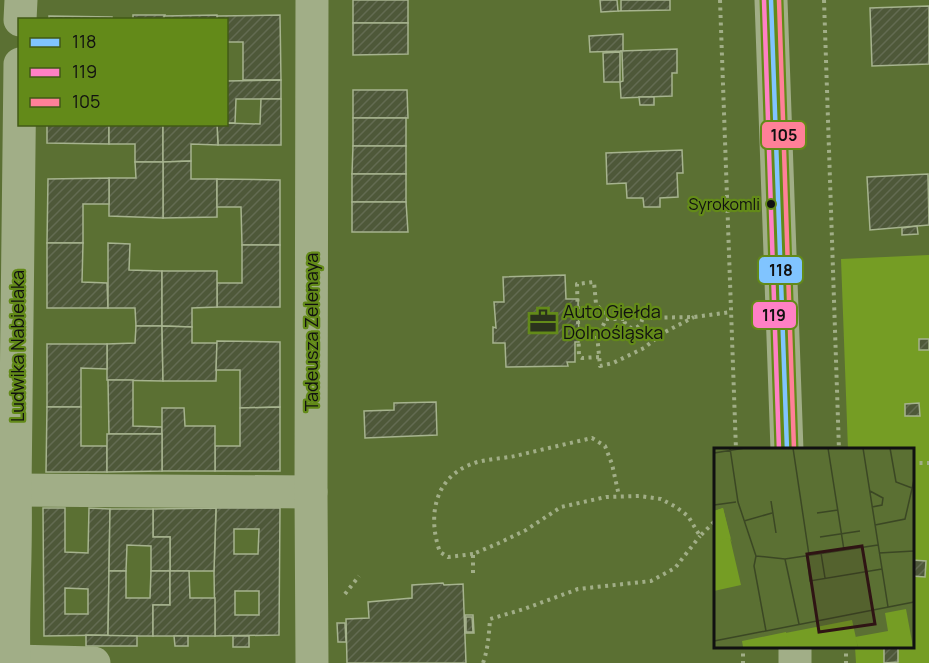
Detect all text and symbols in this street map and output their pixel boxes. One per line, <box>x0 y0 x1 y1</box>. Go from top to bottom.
legend <box>18 18 228 126</box>
text: 118 <box>72 29 97 53</box>
text: 119 <box>72 59 97 83</box>
text: 105 <box>72 89 100 113</box>
line badge: 105 <box>761 121 806 149</box>
text: 105 <box>771 124 797 146</box>
place label: Syrokomli <box>689 193 760 215</box>
marker: Syrokomli <box>765 198 777 210</box>
street label: Tadeusza Zelenaya <box>299 253 323 411</box>
line badge: 118 <box>758 256 803 284</box>
text: 118 <box>769 259 793 281</box>
street label: Ludwika Nabielaka <box>5 270 29 422</box>
place label: Auto Giełda Dolnośląska <box>563 299 663 344</box>
line badge: 119 <box>752 301 797 329</box>
text: 119 <box>762 304 786 326</box>
office icon: Auto Giełda Dolnośląska <box>528 306 558 336</box>
inset map <box>714 448 914 648</box>

